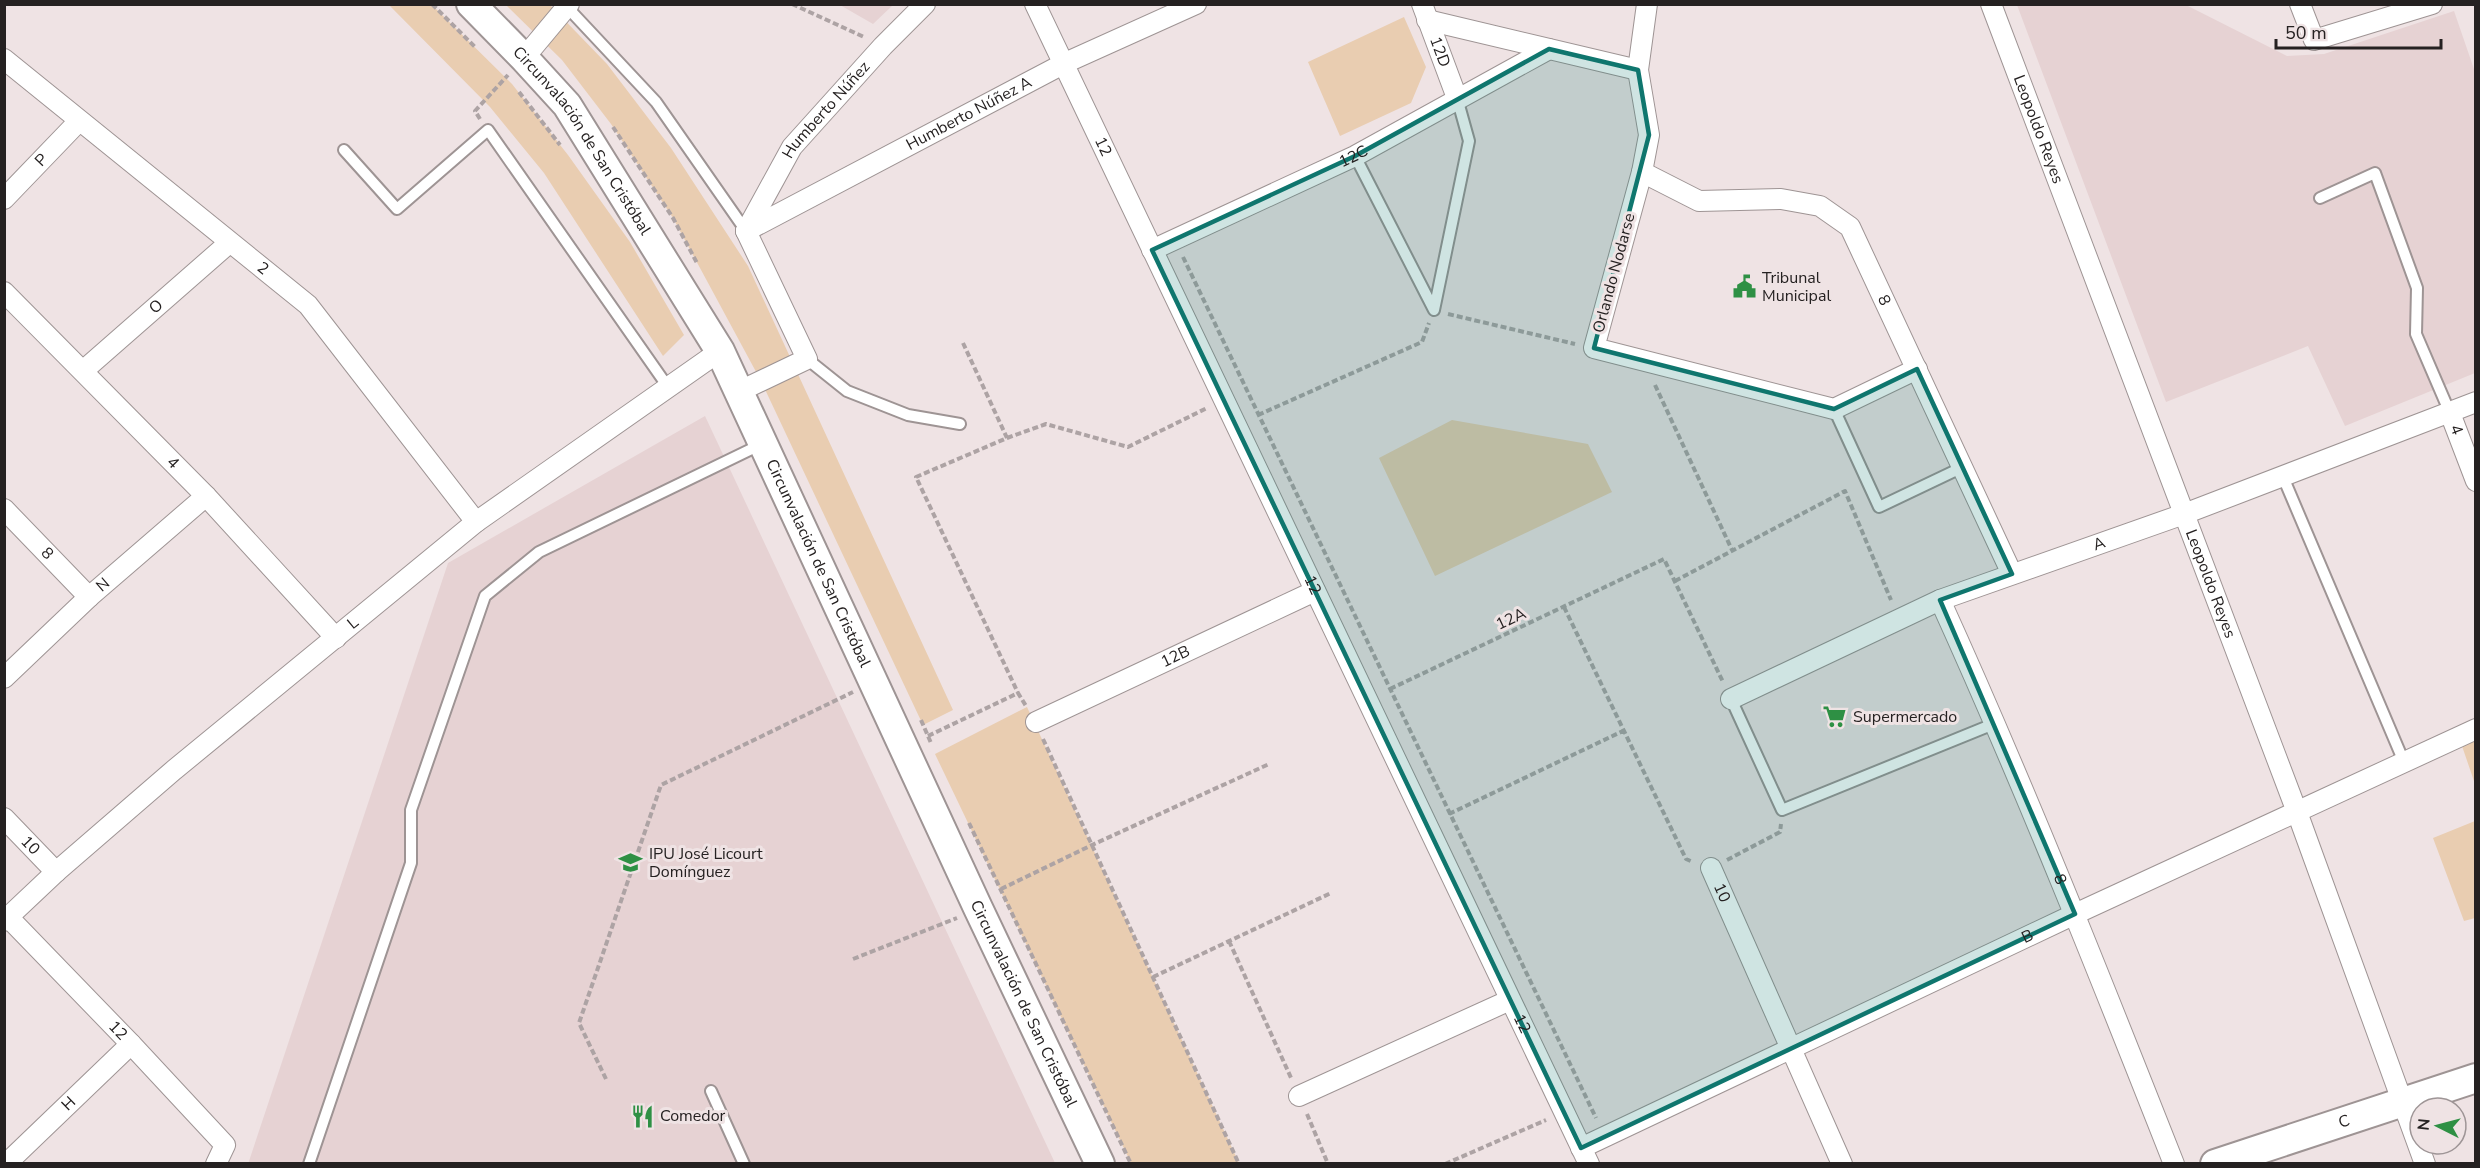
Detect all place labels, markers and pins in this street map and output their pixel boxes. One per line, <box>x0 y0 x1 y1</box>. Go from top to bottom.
place label: Tribunal Municipal <box>1762 267 1831 307</box>
public building icon: Tribunal Municipal <box>1731 274 1757 300</box>
supermarket icon: Supermercado <box>1822 704 1848 730</box>
place label: Supermercado <box>1853 706 1957 728</box>
place label: IPU José Licourt Domínguez <box>649 843 763 883</box>
school or university icon: IPU José Licourt Domínguez <box>618 850 644 876</box>
restaurant icon: Comedor <box>629 1103 655 1129</box>
place label: Comedor <box>660 1105 726 1127</box>

